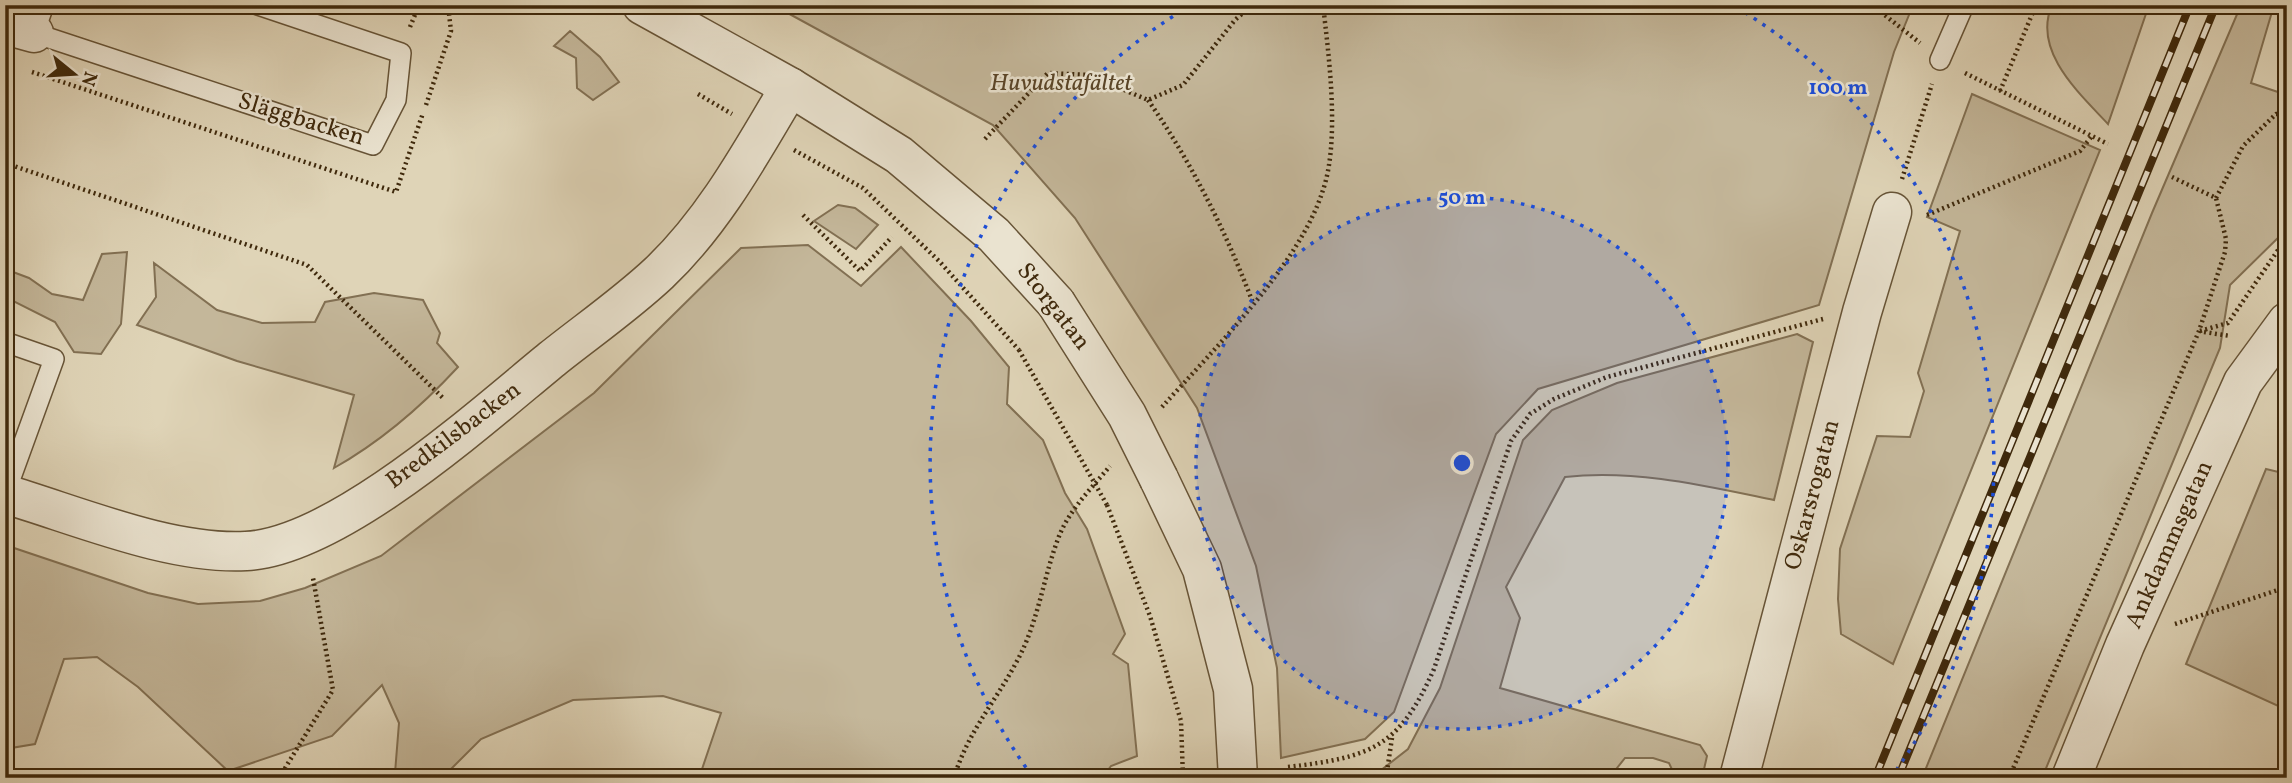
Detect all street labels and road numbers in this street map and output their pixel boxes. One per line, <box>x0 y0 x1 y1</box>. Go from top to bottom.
street label: Släggbacken <box>234 85 368 155</box>
street label: Storgatan <box>1008 256 1098 358</box>
street label: Bredkilsbacken <box>379 374 529 498</box>
street label: Oskarsrogatan <box>1777 416 1849 574</box>
street label: Ankdammsgatan <box>2118 456 2222 634</box>

